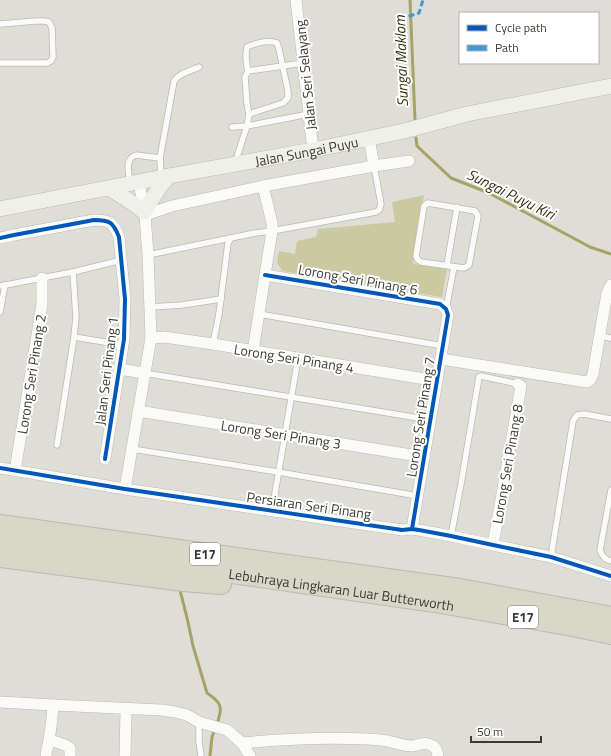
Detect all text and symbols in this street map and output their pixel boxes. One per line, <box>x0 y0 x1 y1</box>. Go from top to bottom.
legend <box>459 12 599 64</box>
water label: Sungai Maklom <box>388 15 414 107</box>
text: Cycle path <box>495 18 547 37</box>
street label: Jalan Seri Selayang <box>289 19 321 131</box>
text: Path <box>495 38 519 57</box>
street label: Jalan Sungai Puyu <box>253 130 360 171</box>
water label: Sungai Puyu Kiri <box>463 163 561 226</box>
street label: Lorong Seri Pinang 6 <box>297 258 420 300</box>
street label: Lorong Seri Pinang 2 <box>11 313 51 435</box>
street label: Jalan Seri Pinang 1 <box>89 316 123 426</box>
street label: Lorong Seri Pinang 4 <box>233 338 356 378</box>
street label: Lorong Seri Pinang 7 <box>400 356 440 478</box>
street label: Lorong Seri Pinang 8 <box>486 402 528 525</box>
street label: Lorong Seri Pinang 3 <box>220 414 342 454</box>
street label: Persiaran Seri Pinang <box>245 486 373 524</box>
road number: E17 <box>190 543 220 565</box>
street label: Lebuhraya Lingkaran Luar Butterworth <box>227 562 456 616</box>
road number: E17 <box>508 606 538 628</box>
scale bar <box>471 718 541 744</box>
text: 50 m <box>477 722 503 741</box>

